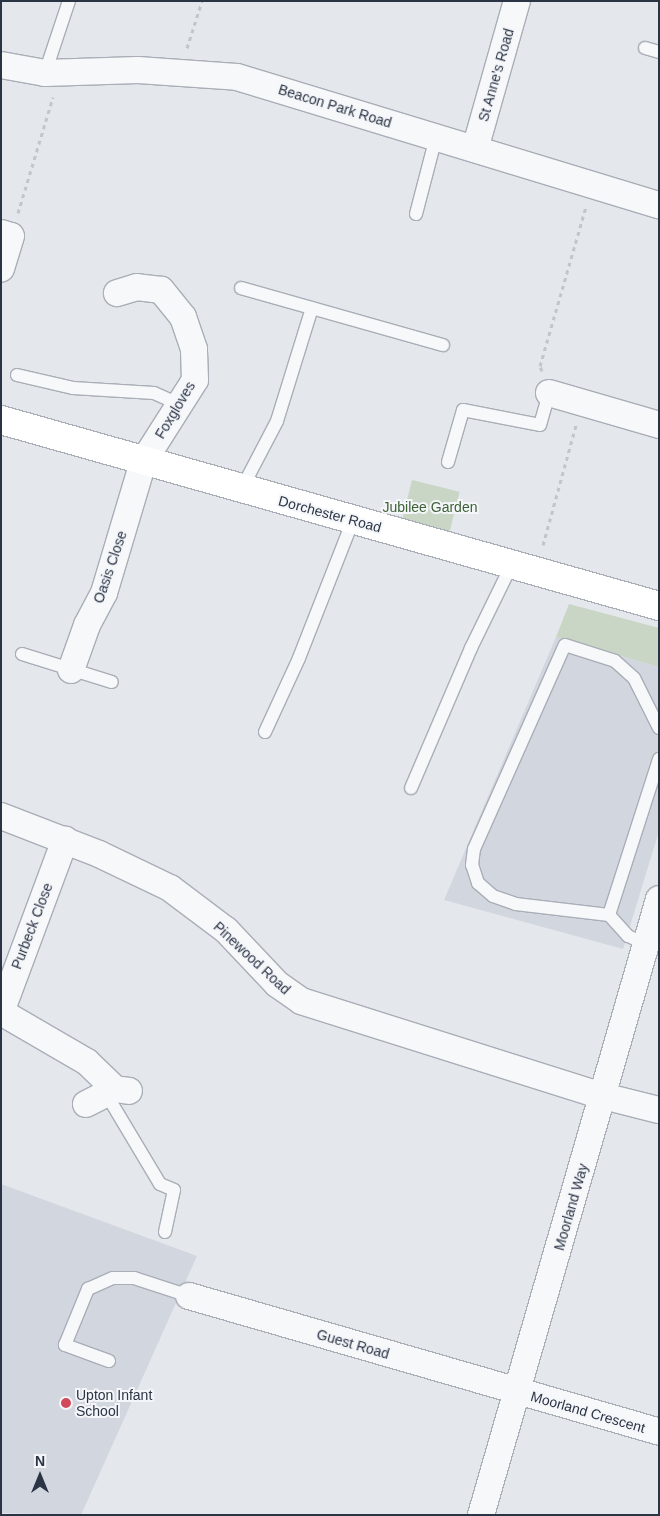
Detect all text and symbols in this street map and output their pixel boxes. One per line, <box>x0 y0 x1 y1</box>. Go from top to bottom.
street label: St Anne's Road <box>475 26 517 124</box>
street label: Beacon Park Road <box>276 81 394 131</box>
street label: Foxgloves <box>151 378 199 442</box>
street label: Dorchester Road <box>277 492 383 536</box>
park label: Jubilee Garden <box>383 499 477 515</box>
street label: Oasis Close <box>90 529 130 605</box>
street label: Purbeck Close <box>8 880 56 972</box>
street label: Pinewood Road <box>210 918 294 998</box>
street label: Moorland Way <box>551 1162 591 1252</box>
street label: Guest Road <box>315 1326 391 1362</box>
place label: Upton Infant School <box>76 1387 152 1420</box>
street label: Moorland Crescent <box>529 1388 647 1436</box>
marker: Upton Infant School <box>60 1397 72 1409</box>
north arrow <box>15 1451 65 1501</box>
text: N <box>35 1453 45 1469</box>

